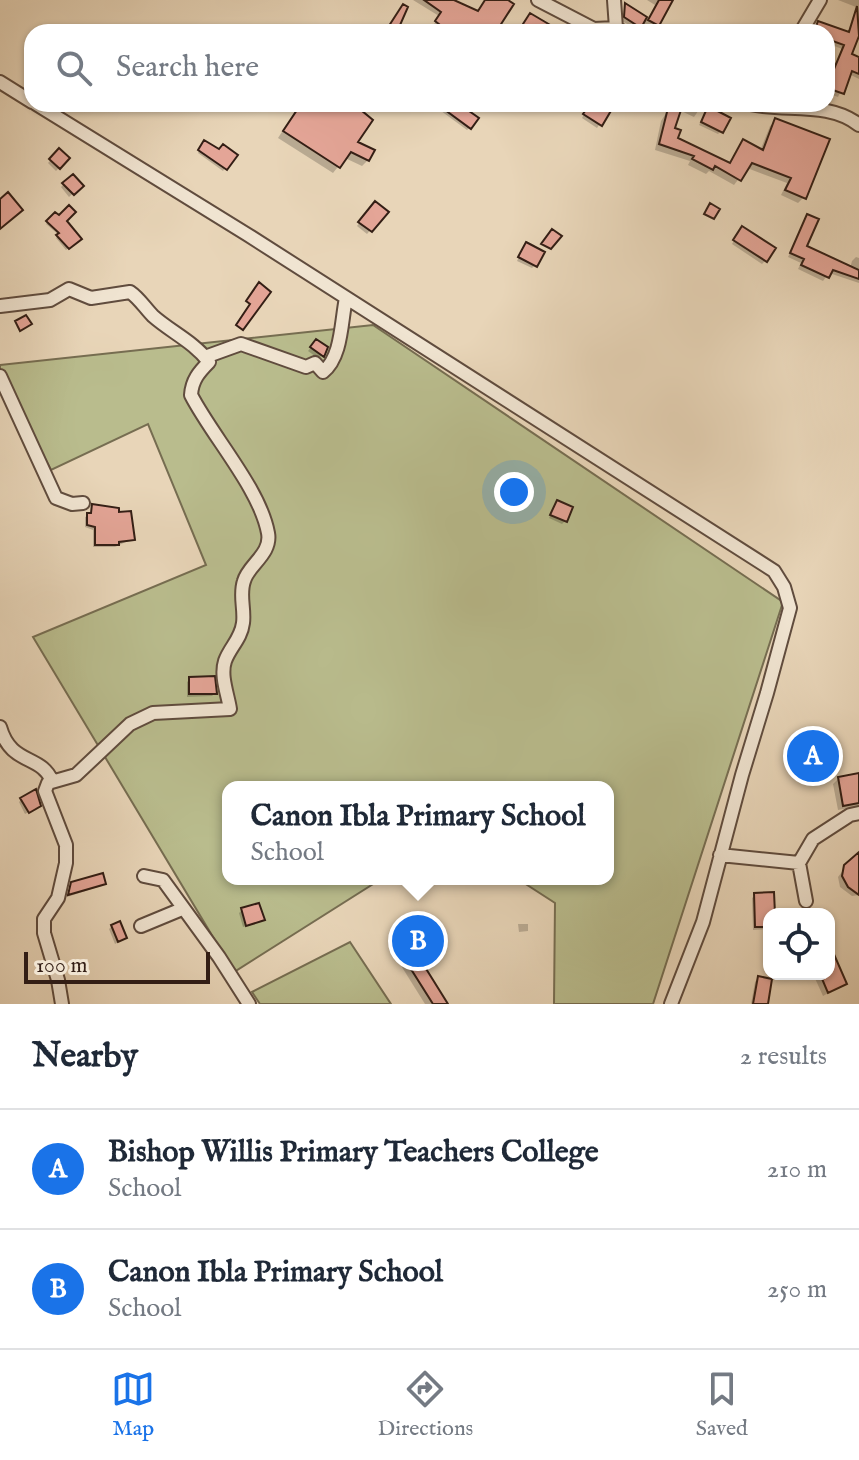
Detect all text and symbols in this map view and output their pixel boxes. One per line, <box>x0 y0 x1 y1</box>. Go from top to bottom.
search box <box>24 24 835 112</box>
icon: search <box>52 46 96 90</box>
text: Search here <box>116 49 259 87</box>
your location <box>494 472 534 512</box>
pin: A <box>787 726 839 786</box>
popup <box>222 781 614 885</box>
text: Canon Ibla Primary School <box>251 798 585 836</box>
text: School <box>251 836 324 869</box>
map controls <box>763 908 835 980</box>
button: locate <box>763 908 835 980</box>
pin: B <box>392 911 444 971</box>
scale bar <box>24 948 210 984</box>
text: 100 m <box>36 952 88 980</box>
text: Nearby <box>32 1035 138 1078</box>
text: 2 results <box>740 1040 827 1073</box>
text: Bishop Willis Primary Teachers College <box>108 1134 599 1172</box>
text: A <box>49 1153 67 1186</box>
text: 210 m <box>767 1153 827 1186</box>
text: School <box>108 1172 181 1205</box>
text: Canon Ibla Primary School <box>108 1254 443 1292</box>
text: B <box>49 1273 67 1306</box>
text: 250 m <box>767 1273 827 1306</box>
text: School <box>108 1292 181 1325</box>
tab: Map <box>111 1367 155 1443</box>
tab: Directions <box>378 1367 473 1443</box>
tab: Saved <box>696 1367 748 1443</box>

